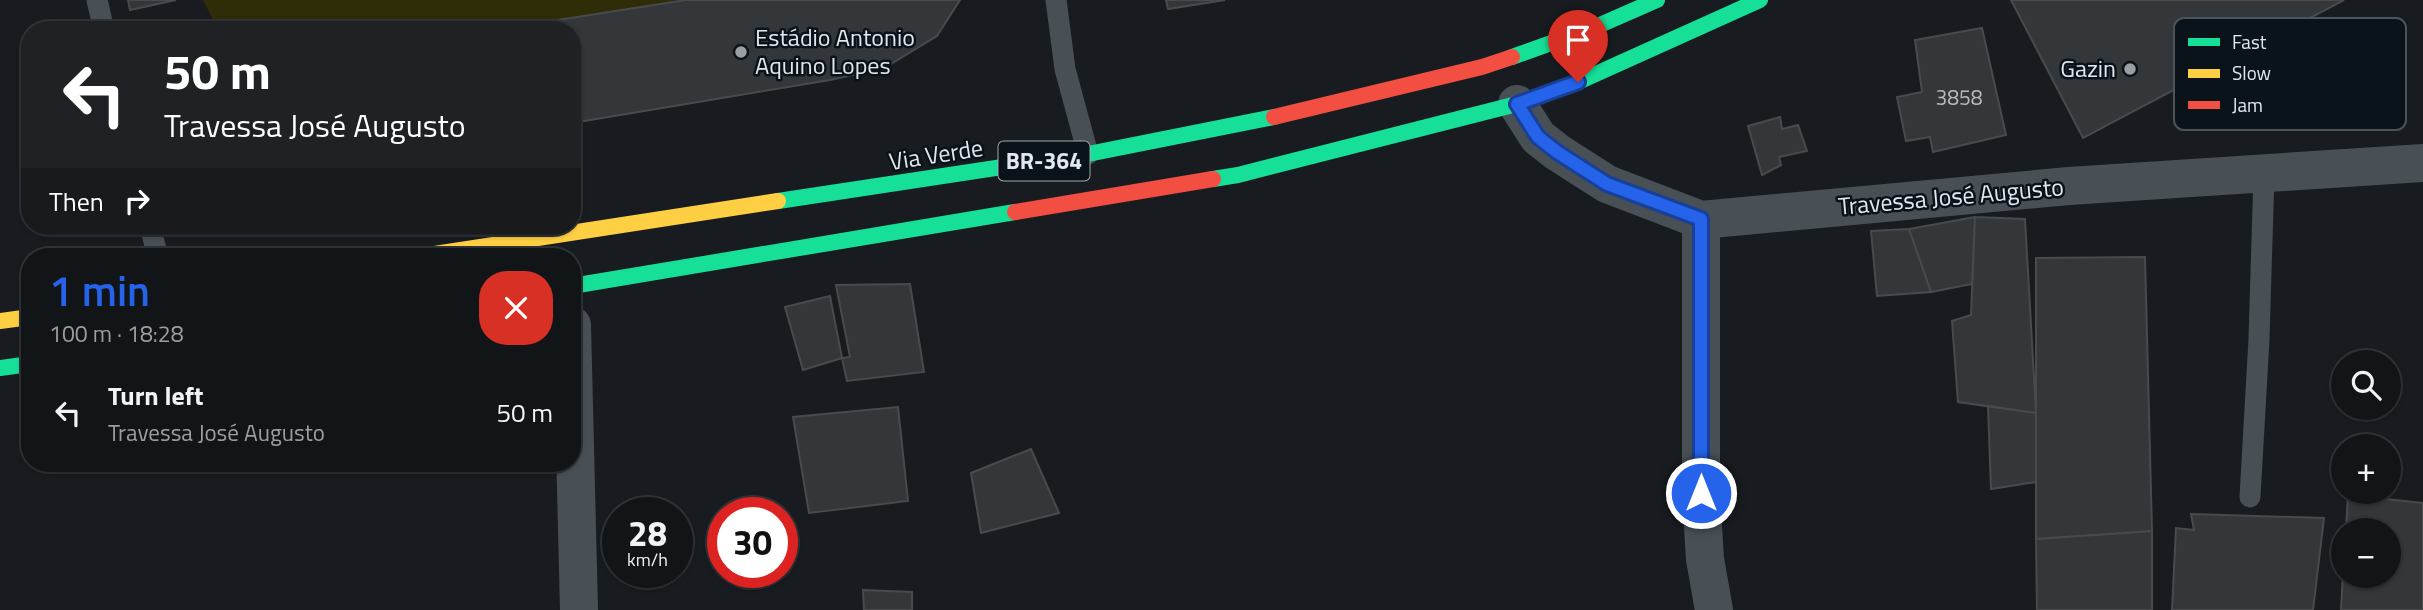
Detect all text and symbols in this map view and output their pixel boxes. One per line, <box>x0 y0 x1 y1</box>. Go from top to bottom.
pin <box>1548 10 1608 82</box>
legend <box>2174 18 2406 130</box>
place label: Estádio Antonio Aquino Lopes <box>755 19 915 83</box>
icon: arrive <box>1559 21 1597 59</box>
text: Fast <box>2232 27 2267 56</box>
text: 50 m <box>164 33 271 108</box>
marker: Estádio Antonio Aquino Lopes <box>733 44 749 60</box>
icon: left <box>49 49 140 140</box>
place label: Gazin <box>2060 50 2116 86</box>
text: Slow <box>2232 58 2271 87</box>
marker: Gazin <box>2122 61 2138 77</box>
house number: 3858 <box>1935 81 1983 113</box>
text: Jam <box>2232 90 2263 119</box>
text: Travessa José Augusto <box>164 101 466 149</box>
street label: Via Verde <box>886 129 985 179</box>
road number: BR-364 <box>998 142 1090 180</box>
street label: Travessa José Augusto <box>1837 168 2065 224</box>
text: Then <box>49 182 104 221</box>
icon: right <box>118 182 156 220</box>
text: 1 min <box>49 258 150 322</box>
button: close <box>479 271 553 345</box>
text: 100 m · 18:28 <box>49 316 184 351</box>
map controls <box>2331 350 2401 588</box>
button: search <box>2331 350 2401 420</box>
text: Turn left <box>108 376 203 415</box>
text: 50 m <box>496 393 553 432</box>
icon: left <box>49 394 87 432</box>
text: Travessa José Augusto <box>108 415 325 450</box>
button: + <box>2331 434 2401 504</box>
position arrow <box>1664 456 1738 530</box>
speed limit sign: 30 <box>707 497 798 588</box>
text: 28 <box>628 506 667 560</box>
button: − <box>2331 518 2401 588</box>
text: km/h <box>627 546 668 573</box>

